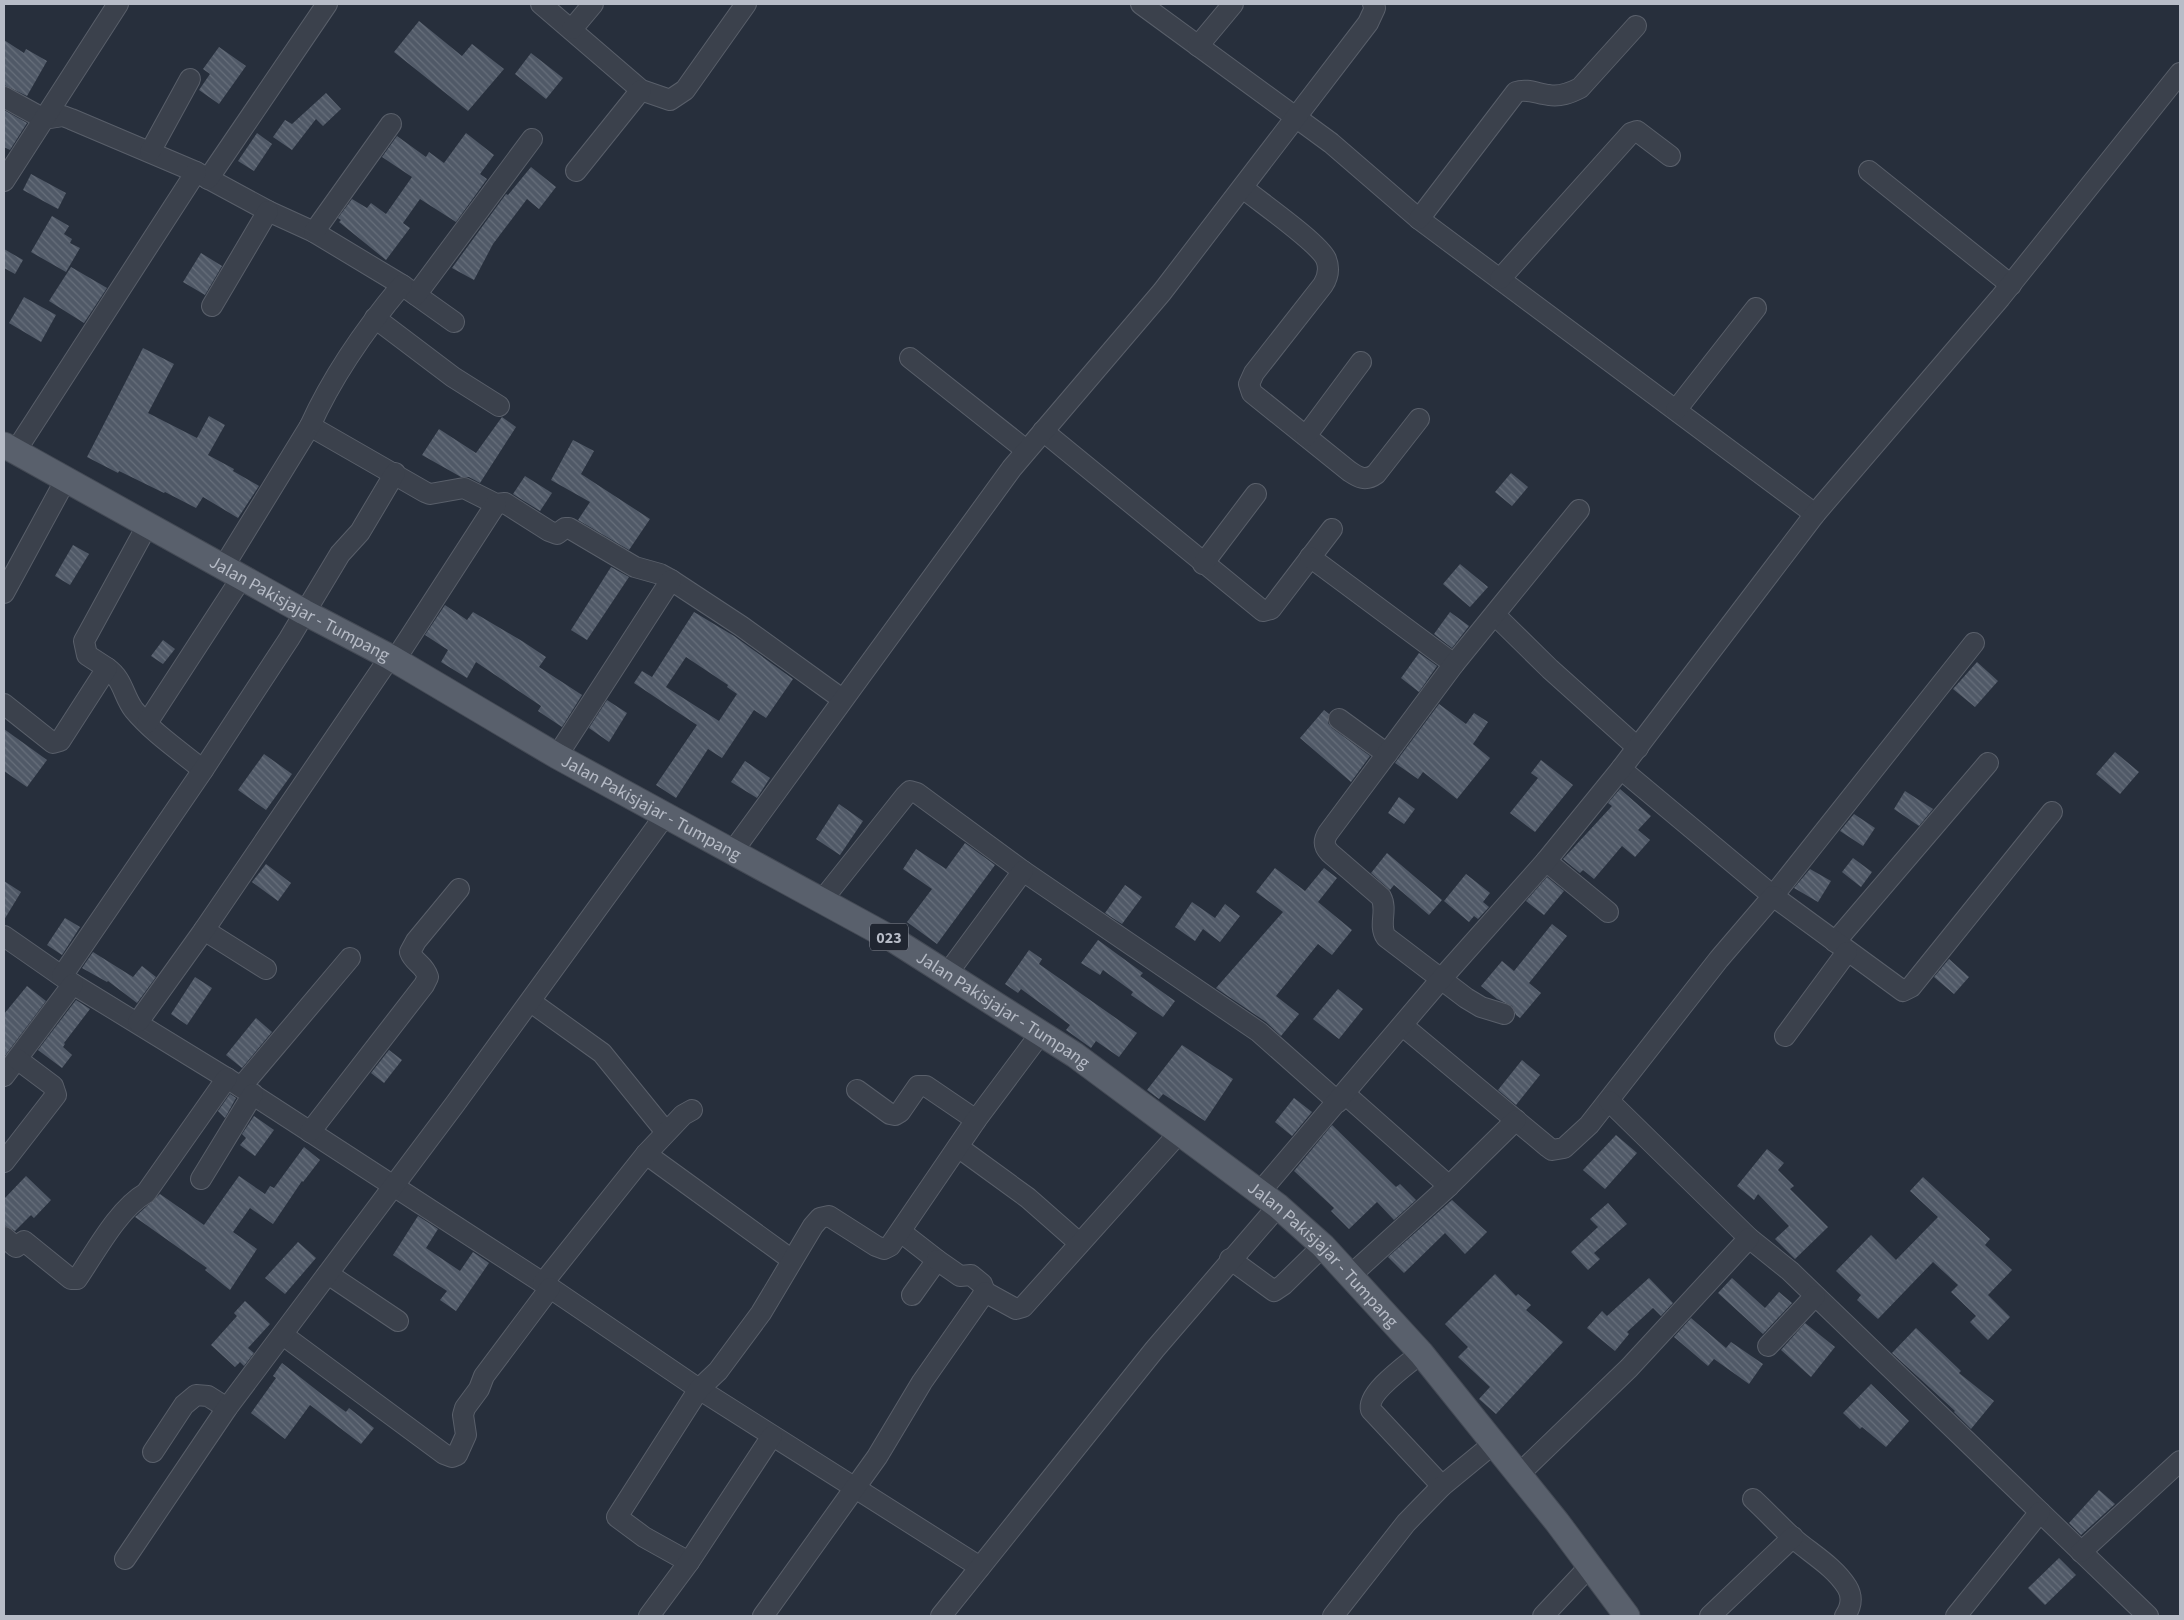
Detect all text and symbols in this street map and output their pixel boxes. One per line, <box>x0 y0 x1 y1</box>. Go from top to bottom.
street label: Jalan Pakisjajar - Tumpang <box>205 550 394 668</box>
street label: Jalan Pakisjajar - Tumpang <box>557 749 746 867</box>
road number: 023 <box>870 924 908 950</box>
street label: Jalan Pakisjajar - Tumpang <box>911 945 1095 1075</box>
street label: Jalan Pakisjajar - Tumpang <box>1242 1176 1404 1333</box>

